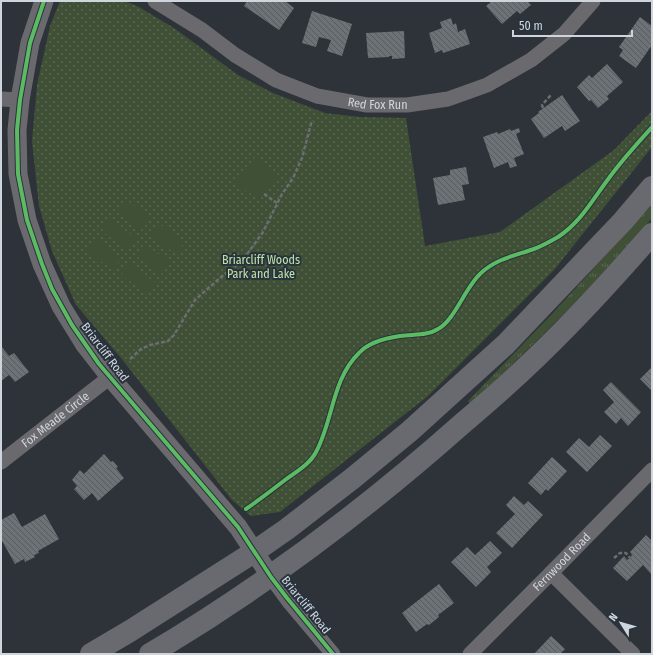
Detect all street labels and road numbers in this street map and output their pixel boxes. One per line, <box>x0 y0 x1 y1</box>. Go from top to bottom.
street label: Red Fox Run <box>347 95 407 112</box>
street label: Briarcliff Road <box>78 320 132 384</box>
street label: Fox Meade Circle <box>19 389 92 450</box>
street label: Fernwood Road <box>530 530 593 594</box>
street label: Briarcliff Road <box>279 573 333 637</box>

